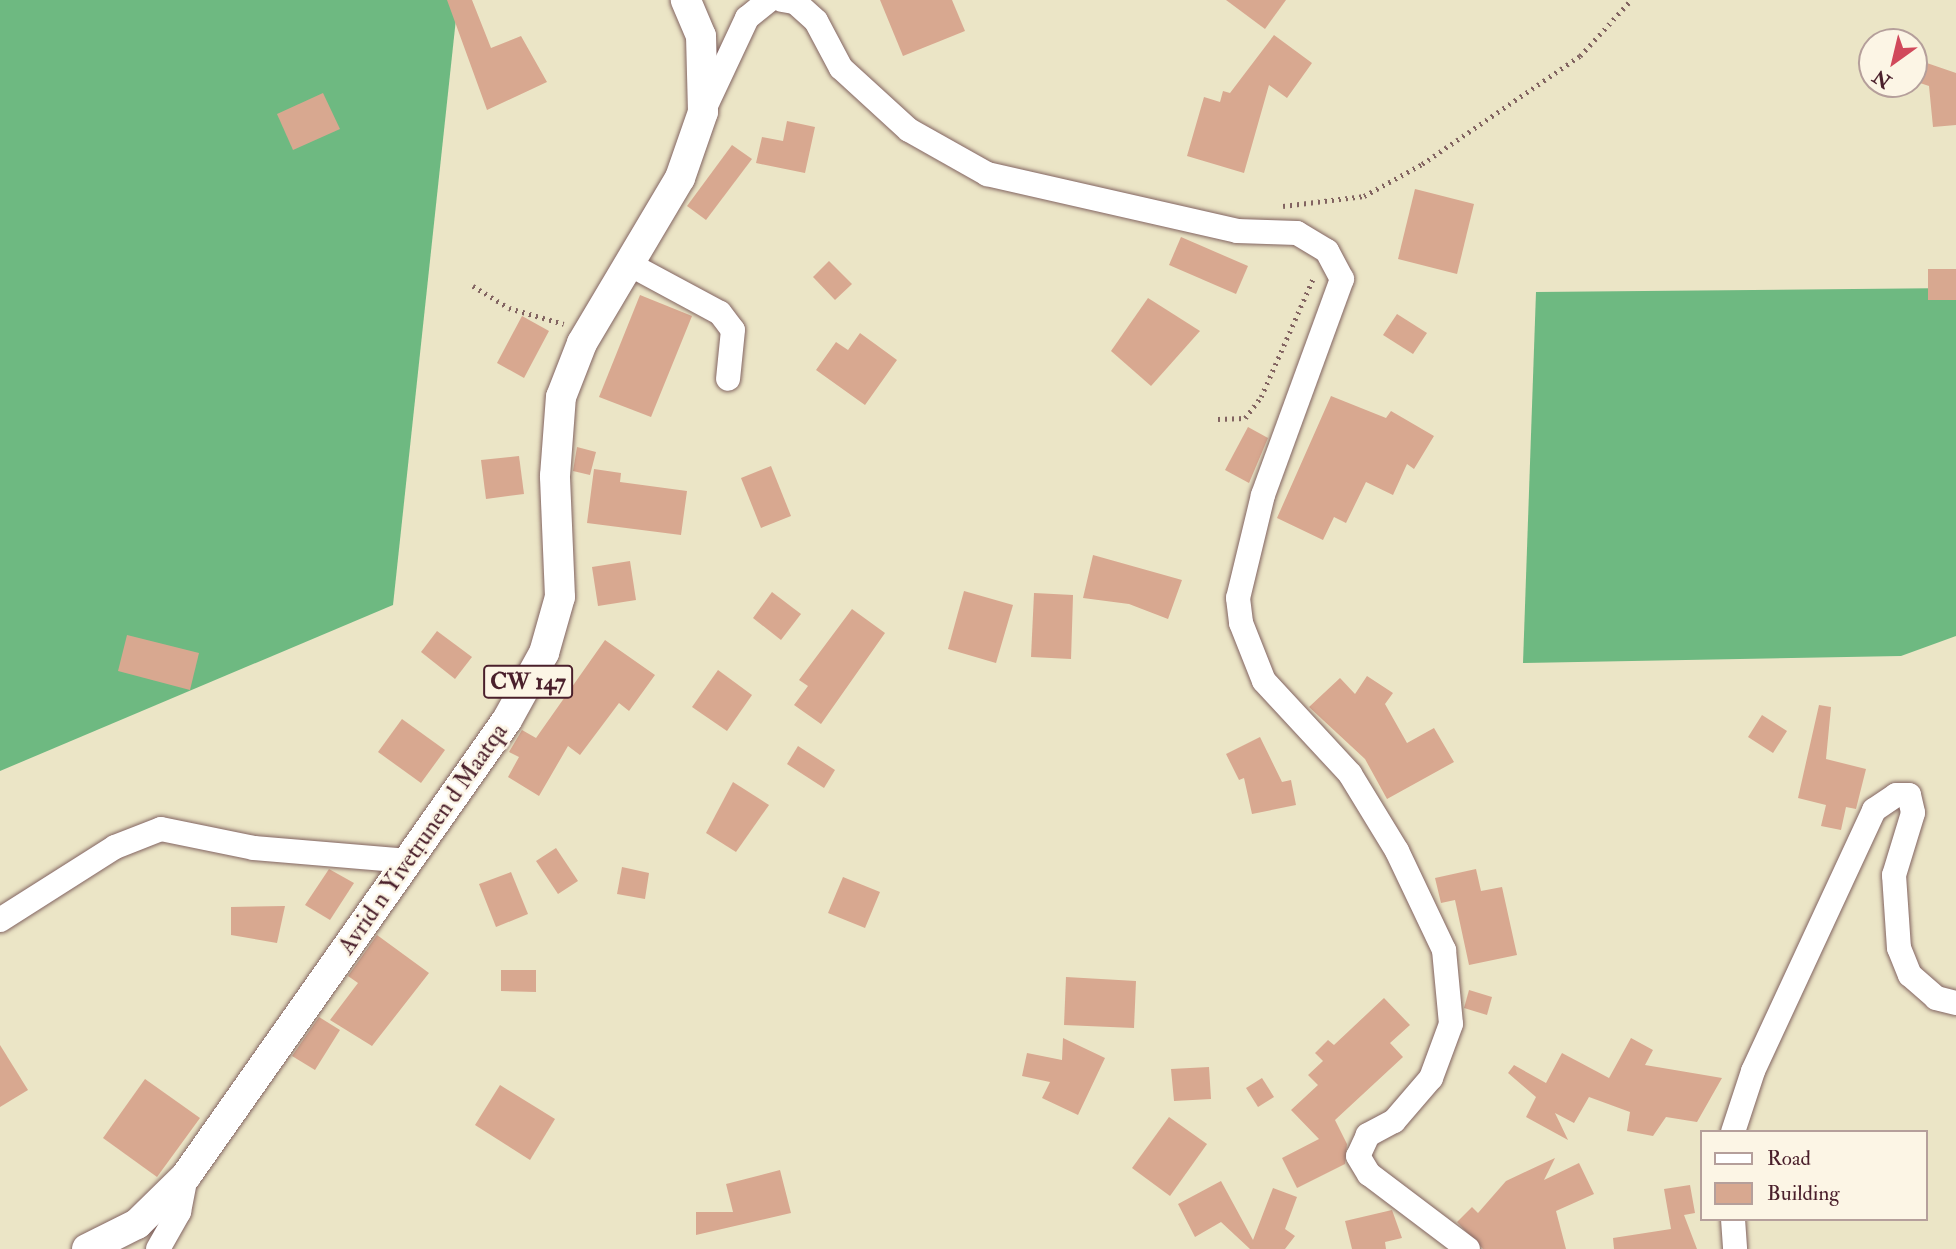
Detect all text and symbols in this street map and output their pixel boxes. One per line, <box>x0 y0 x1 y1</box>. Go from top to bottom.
north arrow <box>1858 28 1928 98</box>
text: N <box>1869 64 1896 93</box>
road number: CW 147 <box>482 662 574 702</box>
street label: Avrid n Yivetṛunen d Maatqa <box>332 718 514 960</box>
legend <box>1700 1130 1928 1221</box>
text: Road <box>1767 1145 1811 1172</box>
text: Building <box>1767 1180 1840 1207</box>

